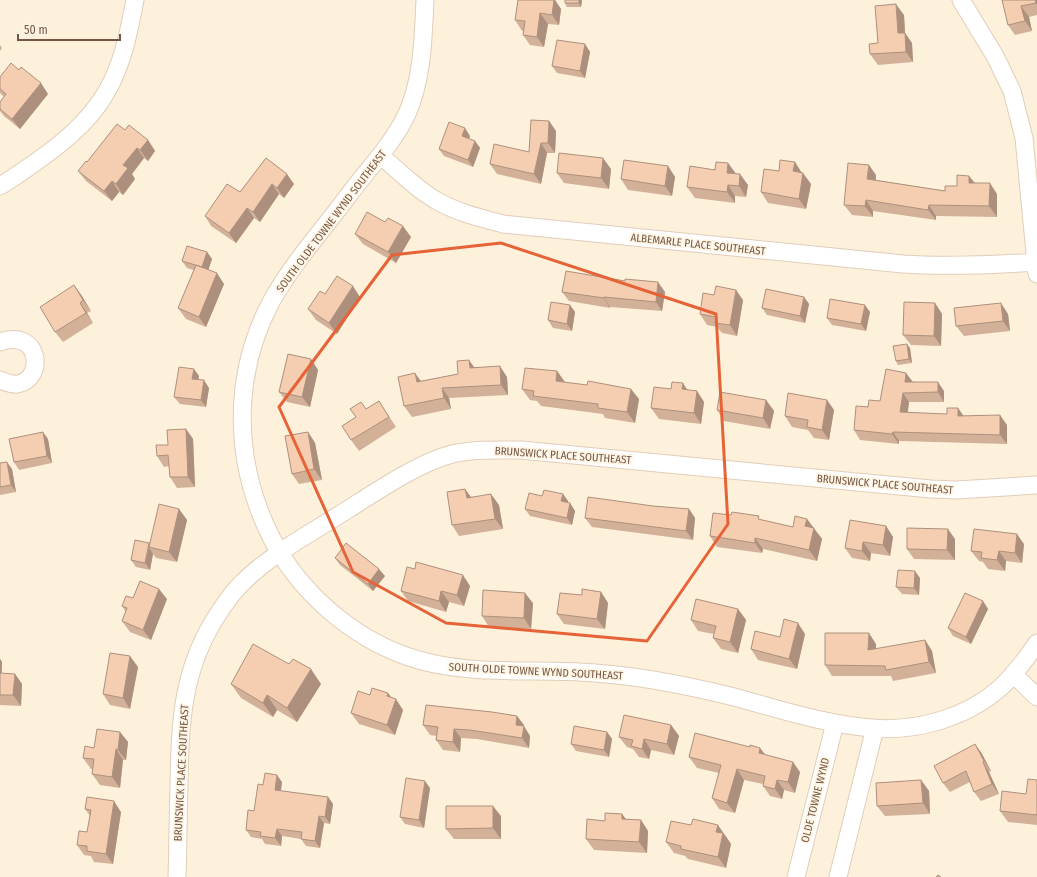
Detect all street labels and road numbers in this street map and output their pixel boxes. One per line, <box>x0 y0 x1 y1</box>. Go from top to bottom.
street label: SOUTH OLDE TOWNE WYND SOUTHEAST <box>274 147 390 295</box>
street label: ALBEMARLE PLACE SOUTHEAST <box>630 231 767 258</box>
street label: BRUNSWICK PLACE SOUTHEAST <box>494 444 633 467</box>
street label: BRUNSWICK PLACE SOUTHEAST <box>816 472 955 497</box>
street label: SOUTH OLDE TOWNE WYND SOUTHEAST <box>448 660 624 683</box>
street label: BRUNSWICK PLACE SOUTHEAST <box>171 703 192 842</box>
street label: OLDE TOWNE WYND <box>799 756 832 844</box>

